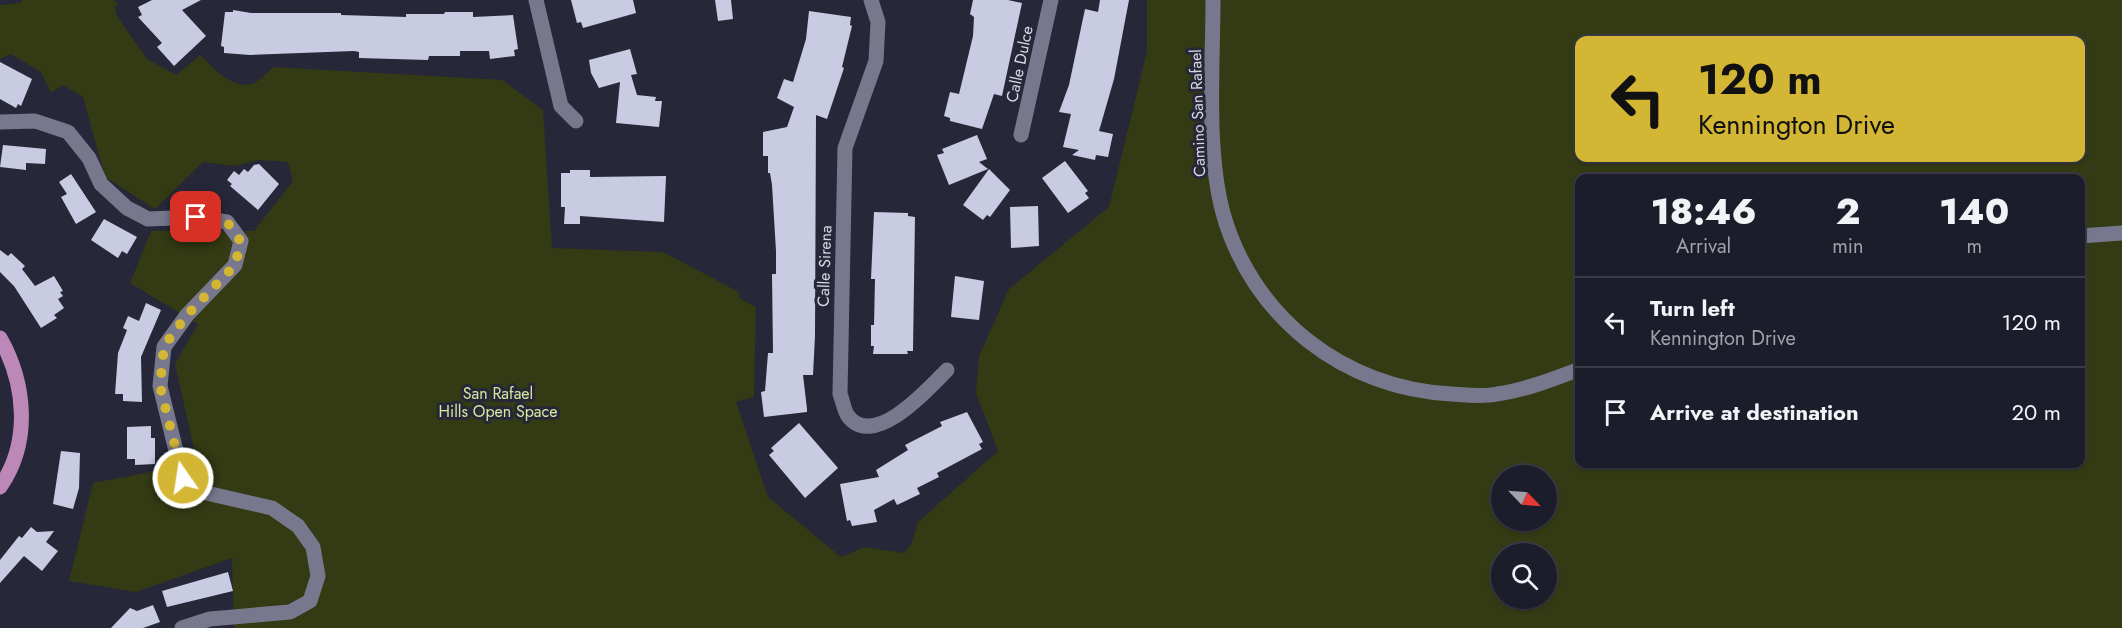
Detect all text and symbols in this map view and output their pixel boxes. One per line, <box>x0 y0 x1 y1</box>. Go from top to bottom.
street label: Calle Dulce <box>1000 24 1039 105</box>
street label: Camino San Rafael <box>1184 49 1211 177</box>
text: 120 m <box>1698 49 1822 110</box>
icon: left <box>1599 60 1677 138</box>
text: Kennington Drive <box>1698 105 1895 144</box>
text: 18:46 <box>1651 185 1756 237</box>
text: 2 <box>1836 185 1860 237</box>
text: 140 <box>1939 185 2009 237</box>
pin <box>170 191 221 242</box>
icon: arrive <box>179 200 212 233</box>
street label: Calle Sirena <box>812 225 837 307</box>
text: Arrival <box>1676 232 1731 261</box>
text: min <box>1832 232 1864 261</box>
text: m <box>1966 232 1982 261</box>
text: Turn left <box>1650 292 1735 324</box>
icon: left <box>1599 306 1632 339</box>
text: 120 m <box>2002 306 2061 338</box>
text: Kennington Drive <box>1650 324 1796 353</box>
park label: San Rafael Hills Open Space <box>439 382 557 423</box>
icon: arrive <box>1599 396 1632 429</box>
text: Arrive at destination <box>1650 396 1859 428</box>
text: 20 m <box>2012 396 2061 428</box>
position arrow <box>151 446 215 510</box>
north arrow <box>1491 465 1557 531</box>
map controls <box>1491 465 1557 609</box>
button: search <box>1491 543 1557 609</box>

